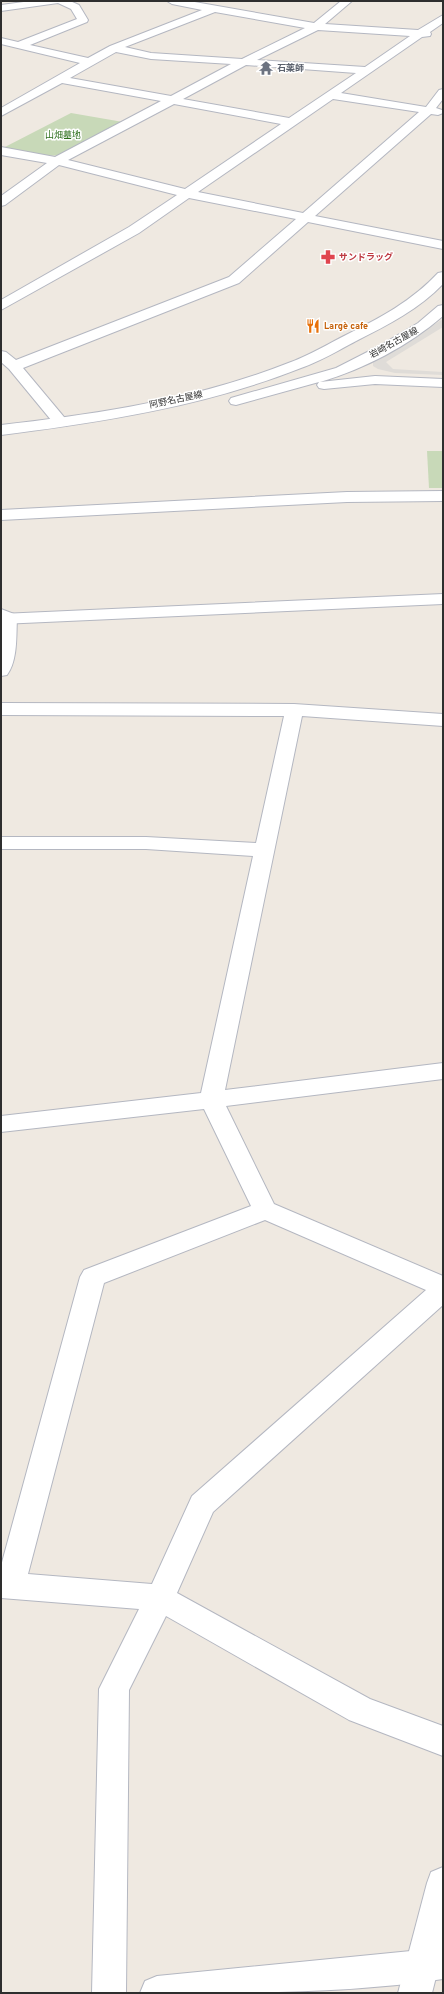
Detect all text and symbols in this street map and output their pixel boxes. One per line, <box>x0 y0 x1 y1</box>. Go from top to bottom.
temple icon: 石薬師 <box>258 60 274 76</box>
place label: 石薬師 <box>277 63 304 74</box>
park label: 山畑墓地 <box>45 130 81 141</box>
pharmacy icon: サンドラッグ <box>320 249 336 265</box>
place label: サンドラッグ <box>339 252 393 263</box>
restaurant icon: Largè cafe <box>305 318 321 334</box>
place label: Largè cafe <box>324 321 368 332</box>
street label: 岩崎名古屋線 <box>368 325 421 361</box>
street label: 阿野名古屋線 <box>148 389 205 411</box>

